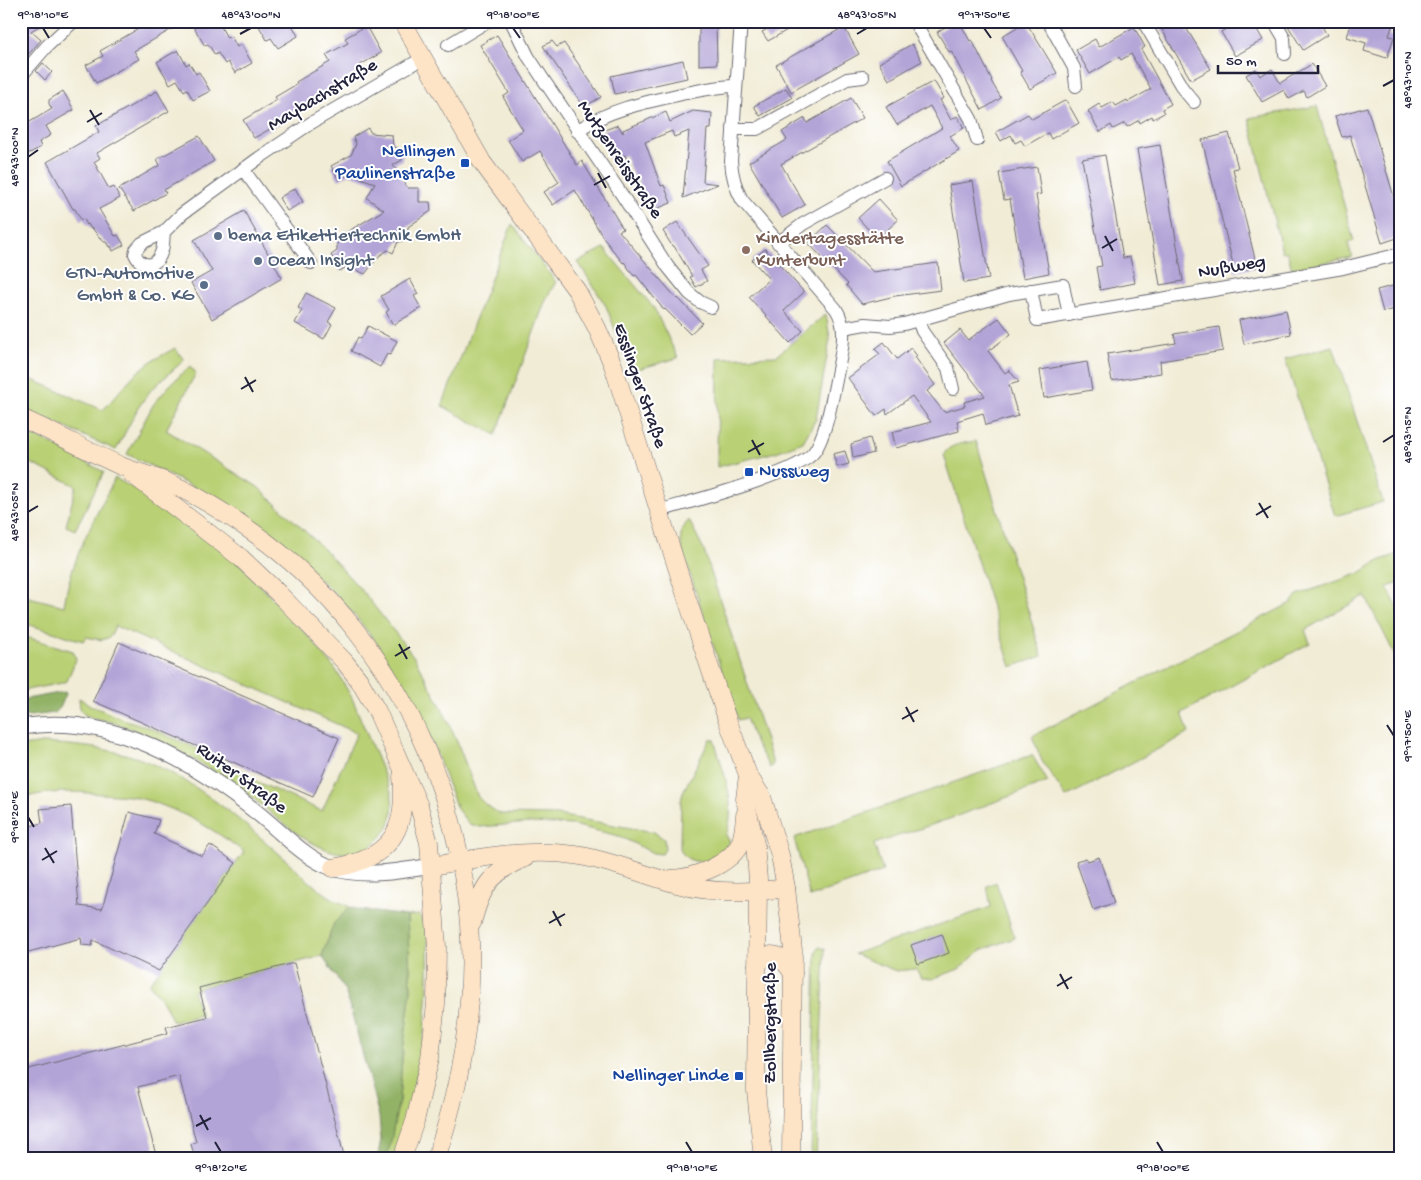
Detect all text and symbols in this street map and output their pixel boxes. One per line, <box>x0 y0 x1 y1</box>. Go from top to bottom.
text: 9°18'10"E <box>17 9 69 23</box>
text: 48°43'00"N <box>221 9 281 23</box>
text: 9°18'00"E <box>486 9 540 23</box>
text: 48°43'05"N <box>838 9 896 23</box>
text: 9°17'50"E <box>957 9 1010 23</box>
scale bar <box>1218 42 1318 74</box>
text: 48°43'10"N <box>1402 51 1416 109</box>
text: 50 m <box>1226 53 1257 71</box>
street label: Maybachstraße <box>264 54 382 138</box>
street label: Mutzenreisstraße <box>571 96 667 224</box>
text: 48°43'00"N <box>9 127 23 187</box>
place label: Nellingen Paulinenstraße <box>335 141 455 186</box>
marker: Nellingen Paulinenstraße <box>459 157 471 169</box>
place label: bema Etikettiertechnik GmbH <box>228 225 461 248</box>
place label: Kindertagesstätte Kunterbunt <box>756 228 904 273</box>
marker: bema Etikettiertechnik GmbH <box>212 230 224 242</box>
marker: Kindertagesstätte Kunterbunt <box>740 244 752 256</box>
place label: Ocean Insight <box>268 250 375 273</box>
street label: Nußweg <box>1196 251 1268 285</box>
marker: Ocean Insight <box>252 255 264 267</box>
place label: GTN-Automotive GmbH & Co. KG <box>65 263 195 308</box>
marker: GTN-Automotive GmbH & Co. KG <box>198 279 210 291</box>
street label: Esslinger Straße <box>607 321 671 451</box>
text: 48°43'15"N <box>1402 407 1416 463</box>
place label: Nussweg <box>759 461 830 484</box>
marker: Nussweg <box>743 466 755 478</box>
text: 48°43'05"N <box>9 483 23 541</box>
text: 9°17'50"E <box>1402 710 1416 763</box>
street label: Ruiter Straße <box>191 738 291 820</box>
text: 9°18'20"E <box>9 791 23 844</box>
street label: Zollbergstraße <box>760 962 783 1084</box>
place label: Nellinger Linde <box>612 1065 729 1088</box>
marker: Nellinger Linde <box>733 1070 745 1082</box>
text: 9°18'20"E <box>194 1162 247 1176</box>
text: 9°18'10"E <box>666 1162 718 1176</box>
text: 9°18'00"E <box>1136 1162 1190 1176</box>

